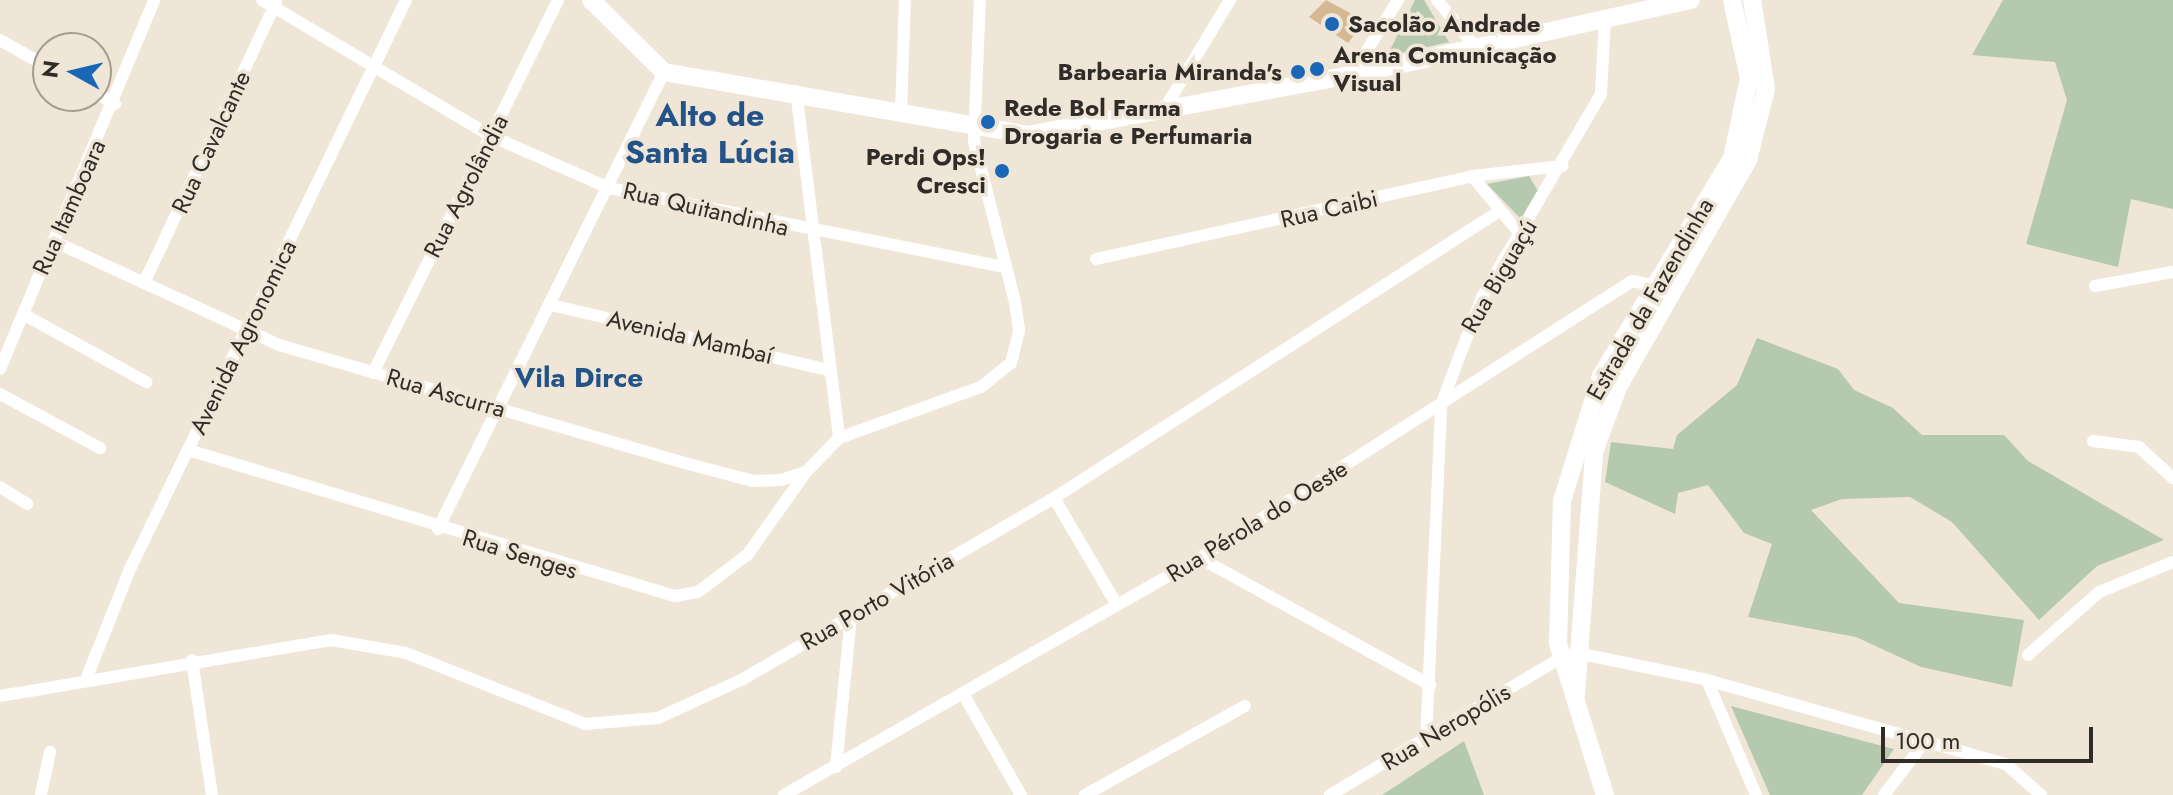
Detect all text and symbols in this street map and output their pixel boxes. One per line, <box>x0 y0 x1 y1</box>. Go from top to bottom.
place label: Sacolão Andrade <box>1348 10 1540 38</box>
marker: Sacolão Andrade <box>1323 15 1341 33</box>
north arrow <box>32 32 112 112</box>
place label: Arena Comunicação Visual <box>1333 41 1557 97</box>
text: N <box>33 58 67 80</box>
place label: Barbearia Miranda's <box>1058 58 1282 86</box>
marker: Arena Comunicação Visual <box>1308 60 1326 78</box>
marker: Barbearia Miranda's <box>1289 63 1307 81</box>
street label: Rua Cavalcante <box>165 66 257 218</box>
place label: Rede Bol Farma Drogaria e Perfumaria <box>1004 94 1252 150</box>
district label: Alto de Santa Lúcia <box>625 97 795 172</box>
street label: Rua Agrolândia <box>418 110 514 262</box>
marker: Rede Bol Farma Drogaria e Perfumaria <box>979 113 997 131</box>
street label: Rua Itamboara <box>26 135 112 279</box>
place label: Perdi Ops! Cresci <box>866 143 986 199</box>
marker: Perdi Ops! Cresci <box>993 162 1011 180</box>
street label: Rua Quitandinha <box>620 176 792 242</box>
street label: Rua Caibi <box>1278 184 1380 234</box>
street label: Estrada da Fazendinha <box>1580 193 1720 405</box>
street label: Rua Biguaçú <box>1455 214 1543 338</box>
street label: Avenida Agronomica <box>183 235 303 439</box>
street label: Avenida Mambaí <box>604 304 776 370</box>
district label: Vila Dirce <box>515 361 643 395</box>
street label: Rua Ascurra <box>383 362 509 424</box>
street label: Rua Pérola do Oeste <box>1161 454 1353 588</box>
street label: Rua Senges <box>459 523 581 585</box>
street label: Rua Porto Vitória <box>796 546 958 656</box>
street label: Rua Neropólis <box>1376 677 1516 777</box>
scale bar <box>1885 711 2097 761</box>
text: 100 m <box>1895 723 1961 758</box>

